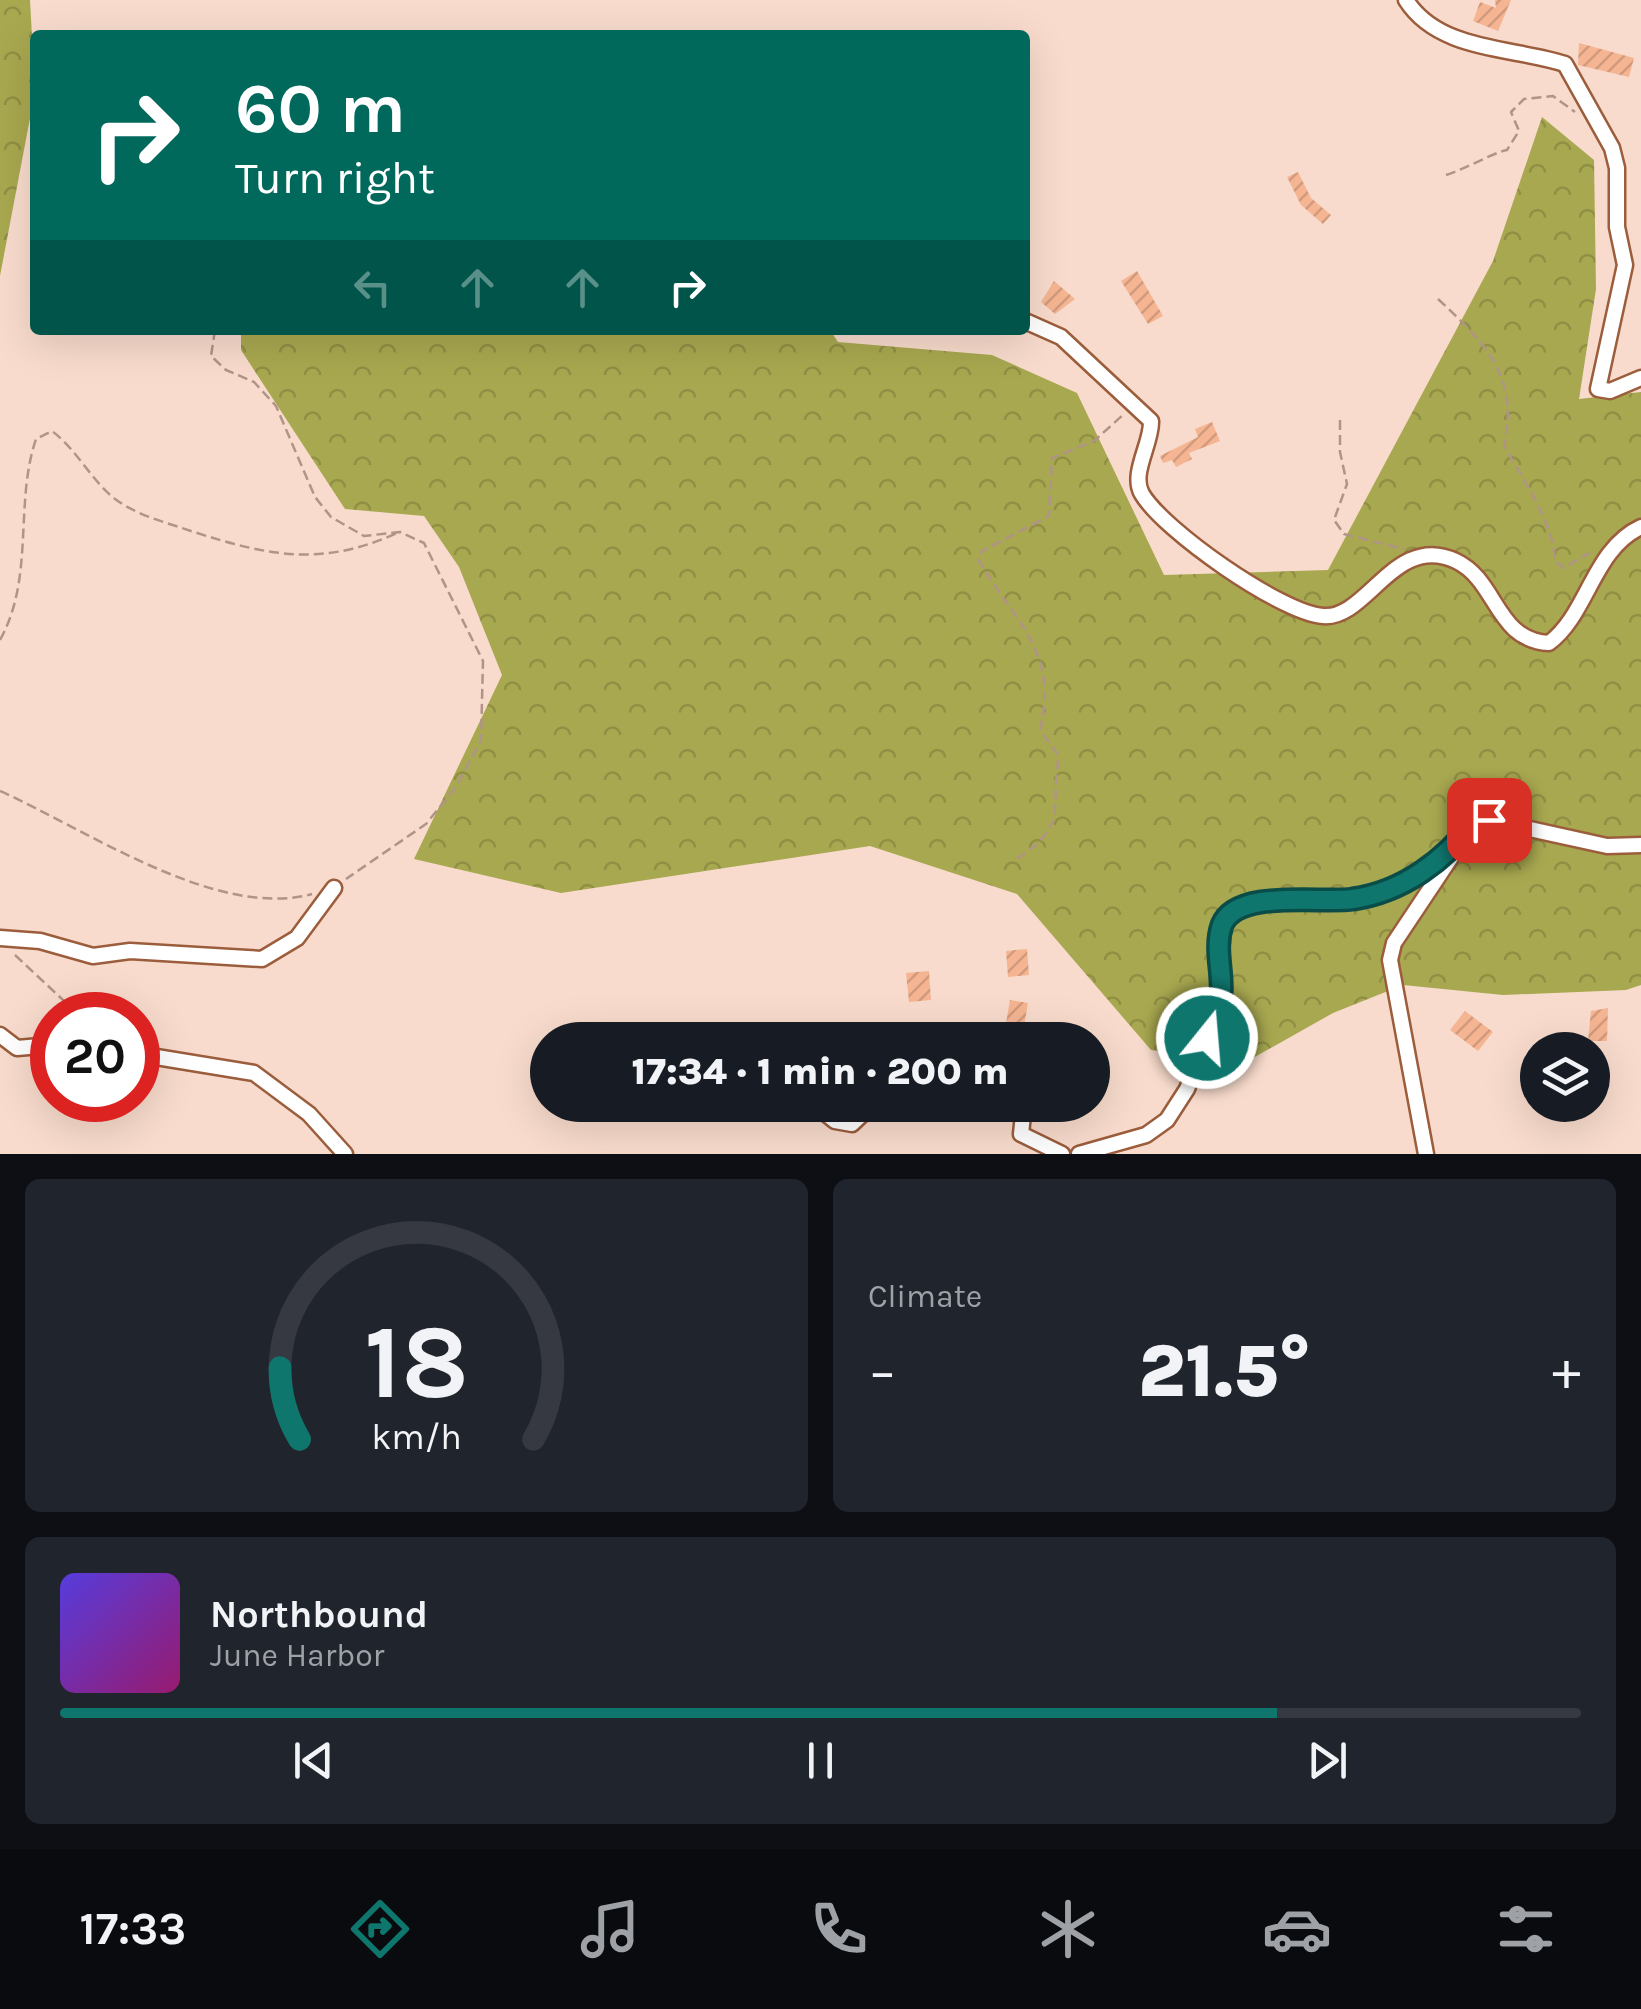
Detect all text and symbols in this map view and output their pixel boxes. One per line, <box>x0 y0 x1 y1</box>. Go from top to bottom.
text: 60 m <box>235 68 406 150</box>
icon: right <box>70 70 200 200</box>
text: Turn right <box>235 152 435 204</box>
icon: left <box>345 260 400 315</box>
icon: ahead <box>450 260 505 315</box>
icon: ahead <box>555 260 610 315</box>
icon: right <box>660 260 715 315</box>
pin <box>1447 778 1532 863</box>
icon: arrive <box>1462 793 1517 848</box>
position arrow <box>1155 986 1259 1090</box>
speed limit sign: 20 <box>30 992 160 1122</box>
map controls <box>1520 1032 1610 1122</box>
button: layers <box>1520 1032 1610 1122</box>
text: 17:34 · 1 min · 200 m <box>631 1049 1009 1094</box>
text: Climate <box>868 1278 982 1315</box>
text: 18 <box>364 1302 469 1423</box>
text: 21.5° <box>1138 1327 1311 1415</box>
text: − <box>868 1339 897 1403</box>
text: + <box>1552 1339 1581 1403</box>
text: km/h <box>371 1416 462 1458</box>
text: Northbound <box>210 1592 428 1637</box>
text: June Harbor <box>210 1637 384 1674</box>
icon: previous <box>286 1733 341 1788</box>
icon: pause <box>793 1733 848 1788</box>
icon: next <box>1300 1733 1355 1788</box>
icon: directions <box>345 1894 415 1964</box>
icon: music <box>575 1894 645 1964</box>
icon: phone <box>804 1894 874 1964</box>
icon: climate <box>1033 1894 1103 1964</box>
icon: car <box>1262 1894 1332 1964</box>
icon: filters <box>1491 1894 1561 1964</box>
text: 17:33 <box>80 1903 186 1955</box>

